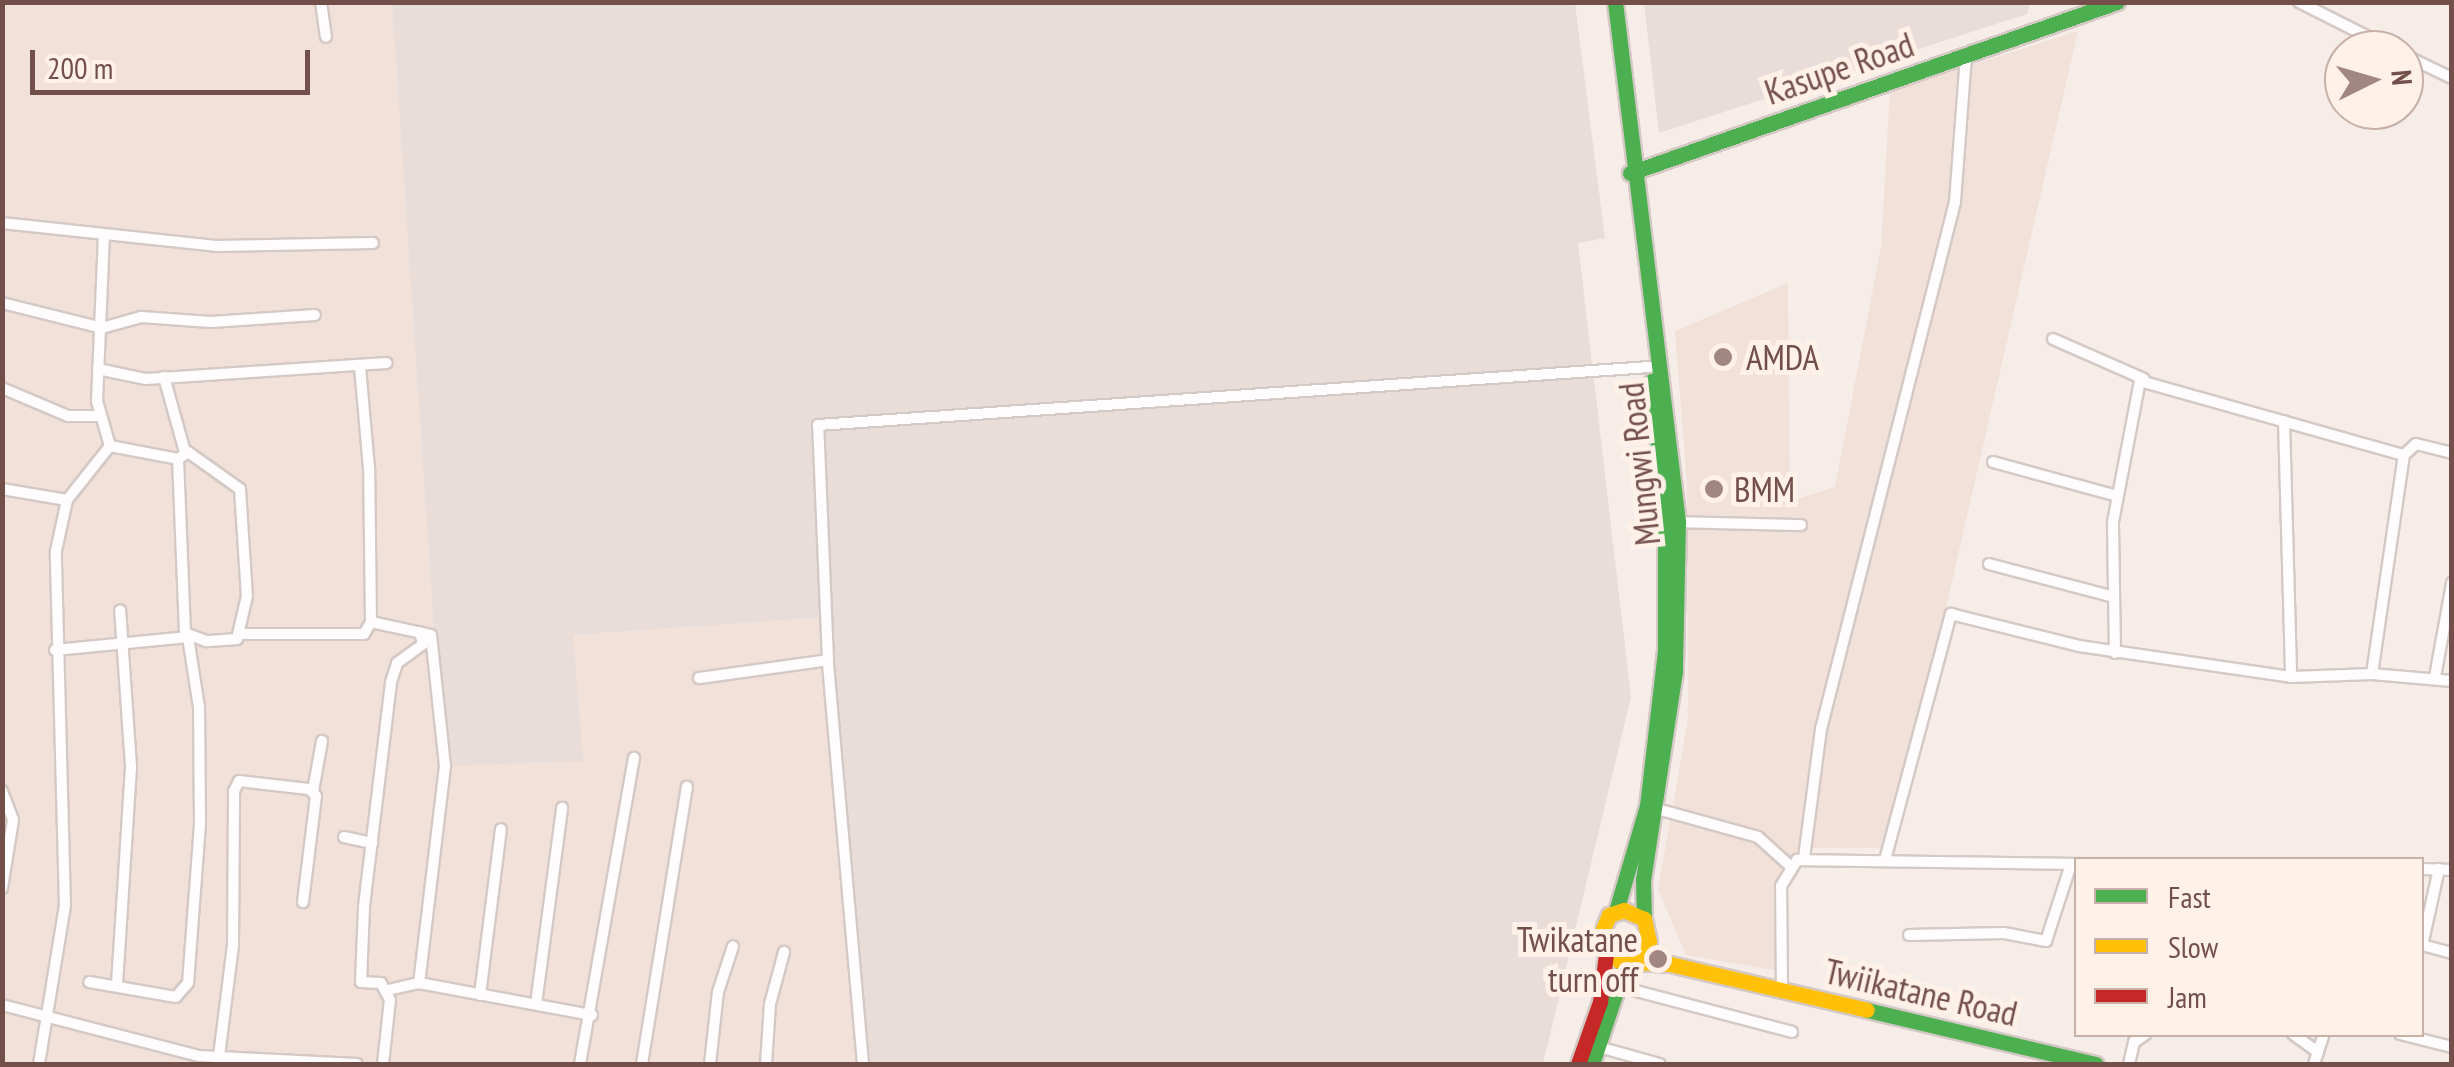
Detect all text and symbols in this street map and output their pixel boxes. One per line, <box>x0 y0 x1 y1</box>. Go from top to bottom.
street label: Kasupe Road <box>1759 23 1919 113</box>
scale bar <box>35 30 315 92</box>
north arrow <box>2324 30 2424 130</box>
text: 200 m <box>47 48 113 87</box>
text: N <box>2383 68 2421 87</box>
place label: AMDA <box>1746 336 1819 378</box>
marker: AMDA <box>1710 344 1736 370</box>
street label: Mungwi Road <box>1610 381 1668 547</box>
place label: BMM <box>1734 468 1795 510</box>
marker: BMM <box>1703 478 1725 500</box>
legend <box>2074 857 2424 1037</box>
text: Fast <box>2168 877 2211 916</box>
place label: Twikatane turn off <box>1517 918 1638 1000</box>
text: Slow <box>2168 927 2218 966</box>
marker: Twikatane turn off <box>1647 948 1669 970</box>
street label: Twiikatane Road <box>1821 949 2021 1035</box>
text: Jam <box>2168 977 2207 1016</box>

